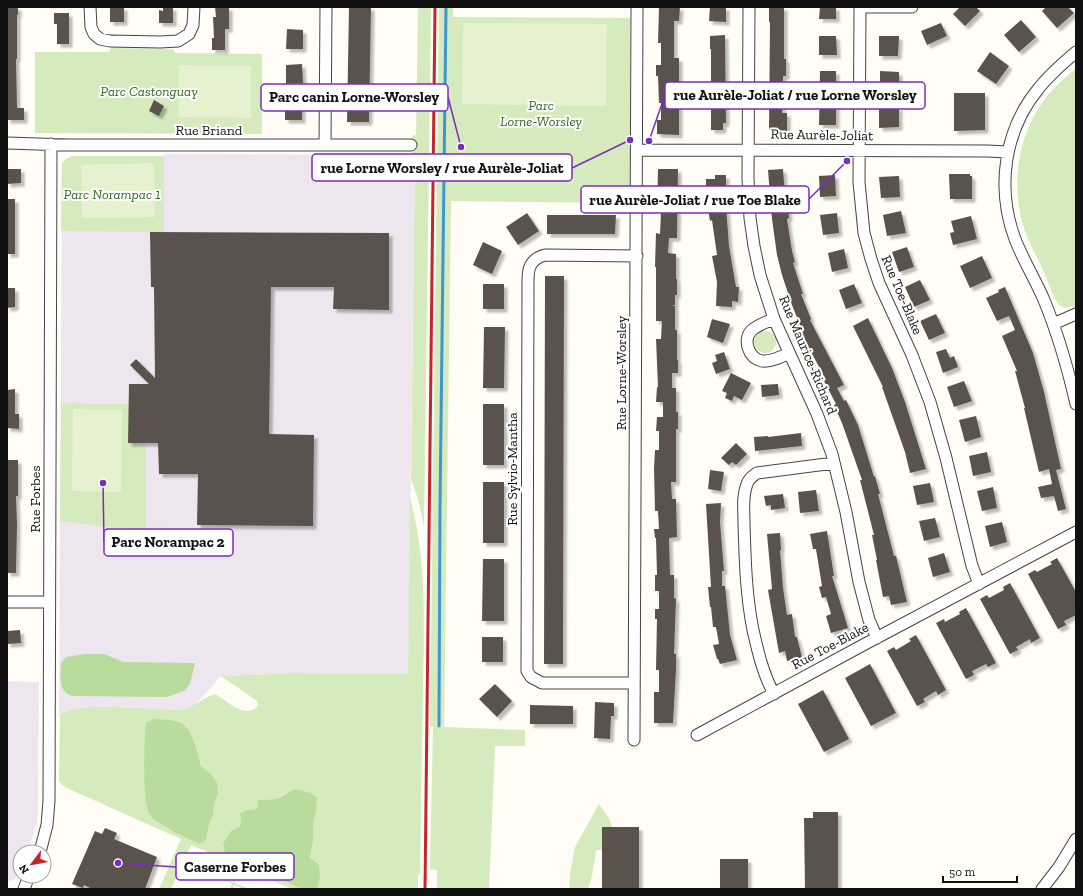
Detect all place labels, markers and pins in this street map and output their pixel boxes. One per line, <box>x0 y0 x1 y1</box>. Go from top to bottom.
callout: rue Aurèle-Joliat / rue Lorne Worsley <box>665 82 925 109</box>
callout: Parc canin Lorne-Worsley <box>261 84 448 111</box>
callout: rue Lorne Worsley / rue Aurèle-Joliat <box>312 154 572 181</box>
callout: rue Aurèle-Joliat / rue Toe Blake <box>581 186 809 213</box>
callout: Parc Norampac 2 <box>104 529 233 556</box>
callout: Caserne Forbes <box>176 853 294 880</box>

